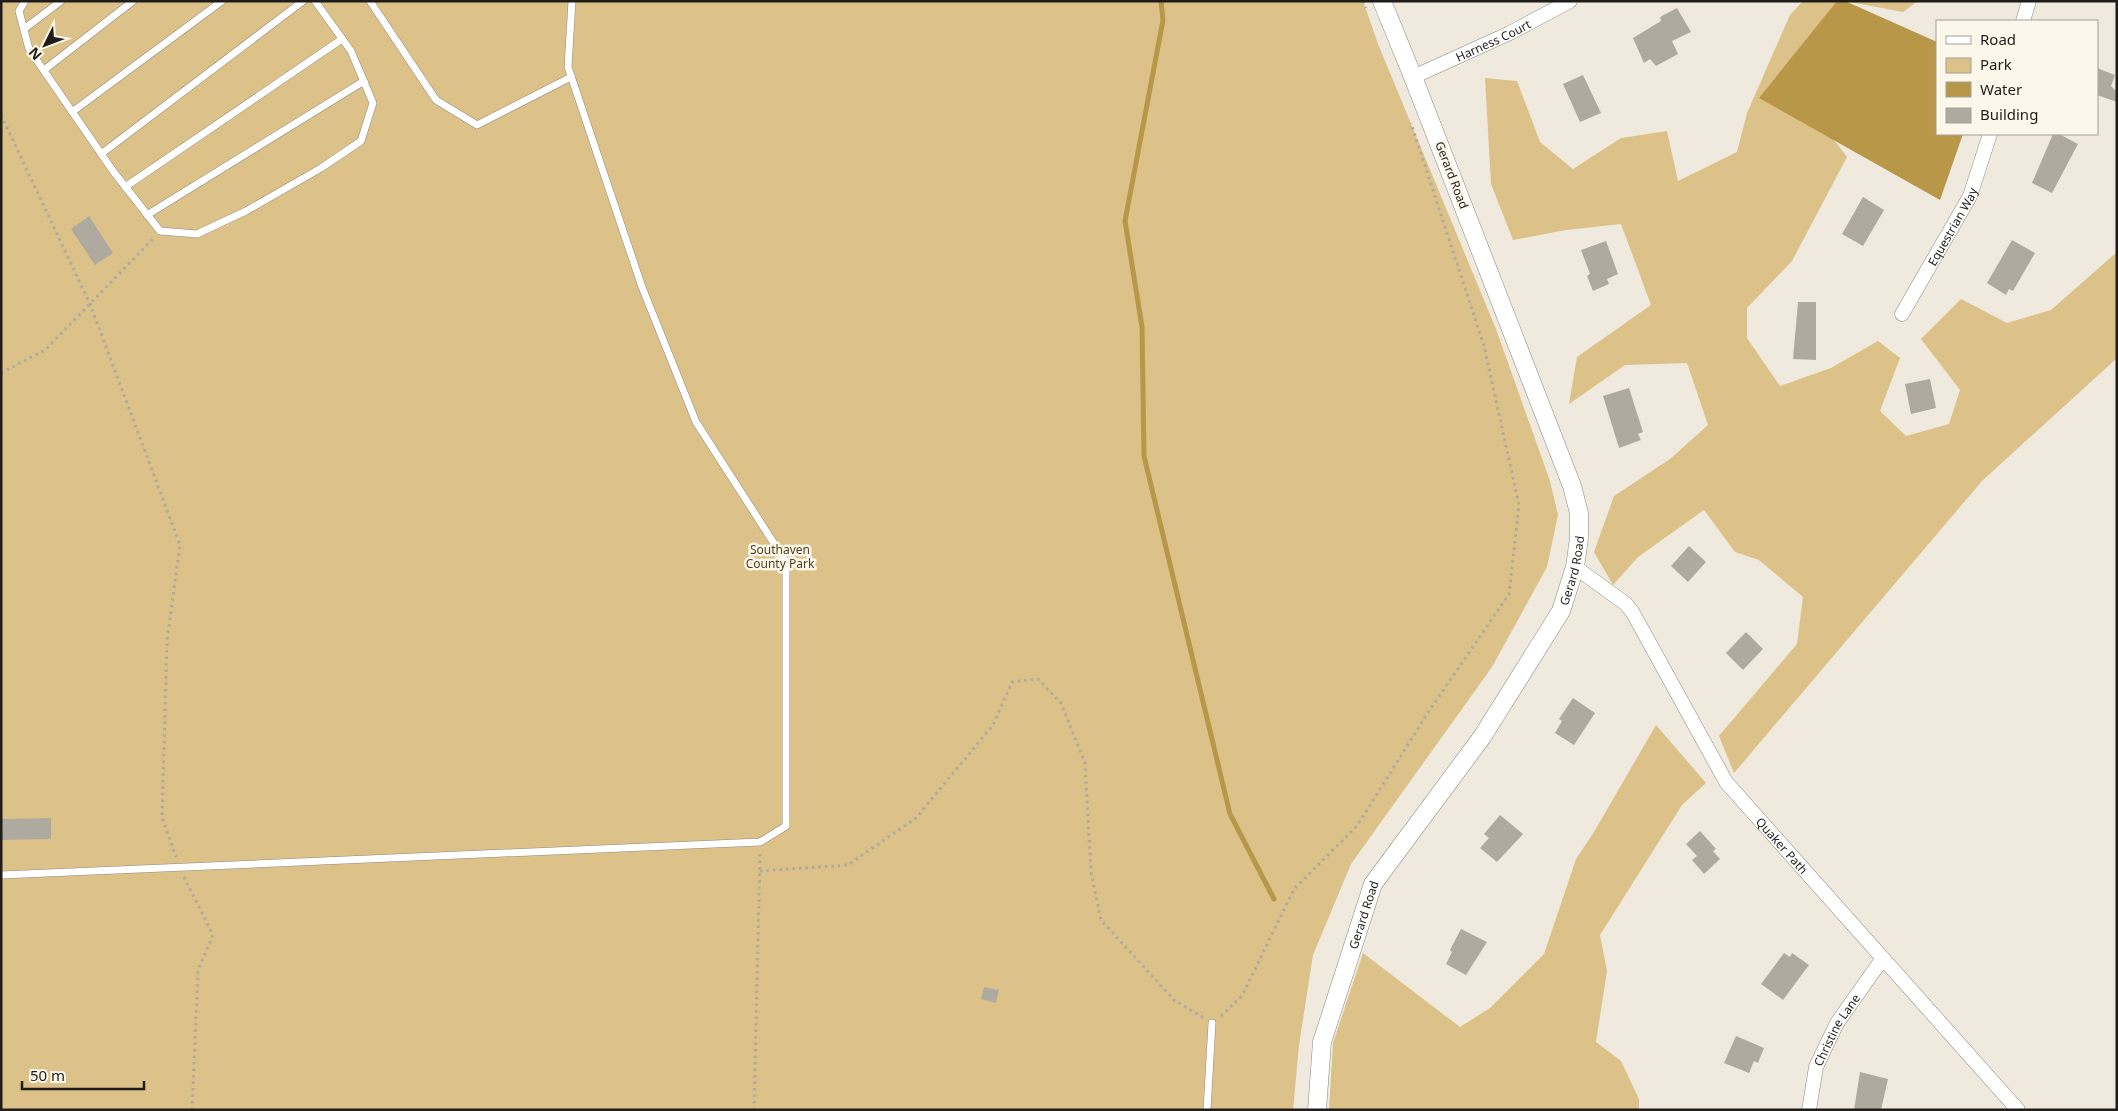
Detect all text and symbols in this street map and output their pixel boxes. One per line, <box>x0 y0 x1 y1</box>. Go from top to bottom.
street label: Harness Court <box>1453 15 1534 65</box>
north arrow <box>20 20 70 70</box>
legend <box>1936 20 2098 135</box>
text: Road <box>1980 29 2016 49</box>
text: N <box>24 43 46 65</box>
text: Park <box>1980 54 2012 74</box>
text: Water <box>1980 79 2022 99</box>
text: Building <box>1980 104 2038 124</box>
street label: Gerard Road <box>1431 139 1473 211</box>
street label: Equestrian Way <box>1923 184 1981 269</box>
street label: Gerard Road <box>1555 535 1588 607</box>
park label: Southaven County Park <box>746 541 815 572</box>
street label: Quaker Path <box>1752 813 1812 877</box>
street label: Gerard Road <box>1344 878 1382 951</box>
street label: Christine Lane <box>1809 990 1864 1069</box>
scale bar <box>22 1058 145 1090</box>
text: 50 m <box>30 1065 65 1085</box>

